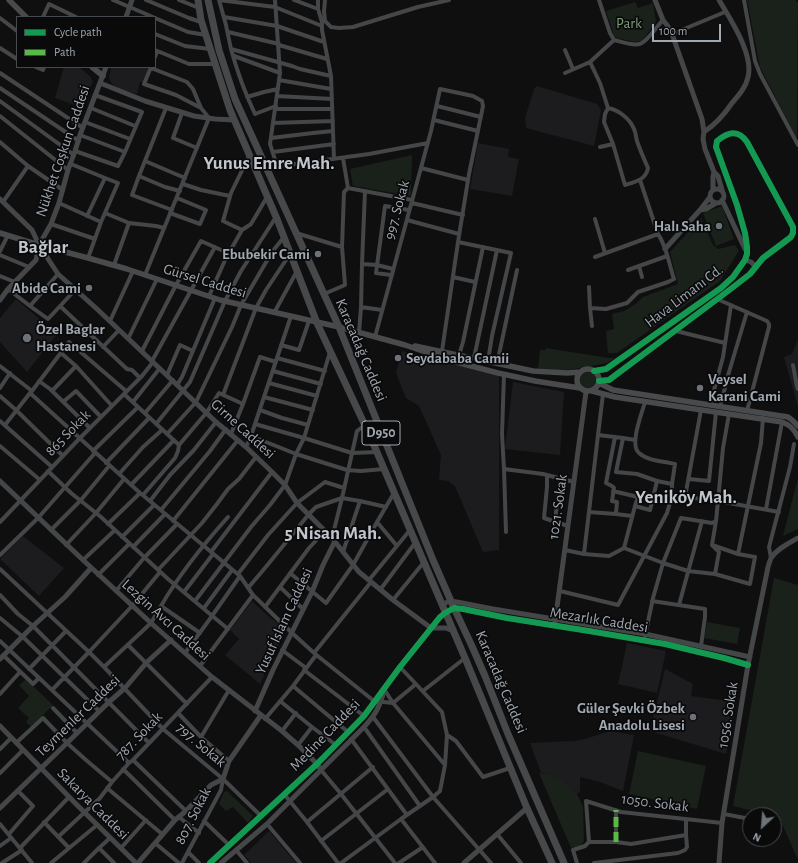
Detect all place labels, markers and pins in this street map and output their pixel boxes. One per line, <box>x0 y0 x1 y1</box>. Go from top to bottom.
place label: Halı Saha <box>654 217 711 235</box>
marker: Halı Saha <box>714 221 724 231</box>
place label: Ebubekir Cami <box>222 245 310 263</box>
marker: Ebubekir Cami <box>313 249 323 259</box>
place label: Abide Cami <box>12 279 81 297</box>
marker: Abide Cami <box>84 283 94 293</box>
place label: Özel Baglar Hastanesi <box>36 320 105 355</box>
marker: Özel Baglar Hastanesi <box>21 332 33 344</box>
place label: Seydababa Camii <box>406 349 509 367</box>
marker: Seydababa Camii <box>393 353 403 363</box>
place label: Veysel Karani Cami <box>708 370 781 405</box>
marker: Veysel Karani Cami <box>695 383 705 393</box>
place label: Güler Şevki Özbek Anadolu Lisesi <box>577 699 685 734</box>
marker: Güler Şevki Özbek Anadolu Lisesi <box>688 712 698 722</box>

